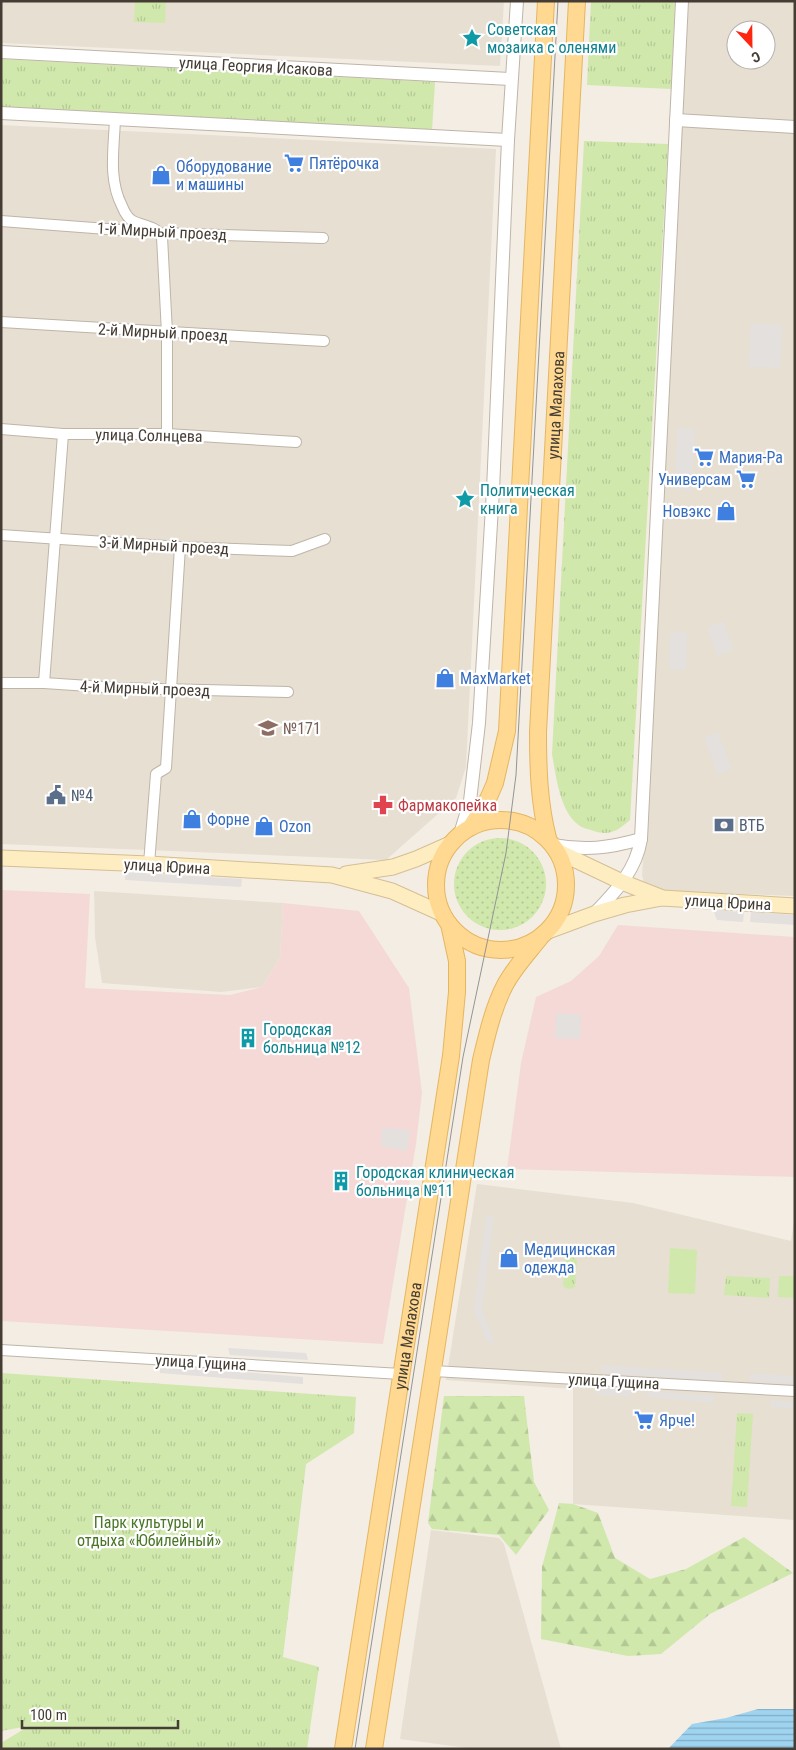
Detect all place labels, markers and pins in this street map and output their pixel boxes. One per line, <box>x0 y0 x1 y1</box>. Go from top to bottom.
place label: Советская мозаика с оленями <box>487 20 616 57</box>
place icon: Советская мозаика с оленями <box>461 27 483 49</box>
supermarket icon: Пятёрочка <box>283 152 305 174</box>
place label: Пятёрочка <box>309 154 379 173</box>
place label: Оборудование и машины <box>176 157 272 194</box>
shop icon: Оборудование и машины <box>150 164 172 186</box>
supermarket icon: Мария-Ра <box>693 446 715 468</box>
place label: Мария-Ра <box>719 448 783 467</box>
supermarket icon: Универсам <box>735 468 757 490</box>
place label: Универсам <box>658 470 731 489</box>
place label: Политическая книга <box>480 481 575 518</box>
place icon: Политическая книга <box>454 488 476 510</box>
shop icon: Новэкс <box>715 500 737 522</box>
place label: Новэкс <box>662 502 711 521</box>
shop icon: MaxMarket <box>434 667 456 689</box>
place label: MaxMarket <box>460 669 531 688</box>
school or university icon: №171 <box>257 717 279 739</box>
place label: №171 <box>283 719 321 738</box>
public building icon: №4 <box>45 784 67 806</box>
place label: №4 <box>71 786 93 805</box>
pharmacy icon: Фармакопейка <box>372 794 394 816</box>
place label: Фармакопейка <box>398 796 497 815</box>
shop icon: Форне <box>181 808 203 830</box>
place label: Форне <box>207 810 249 829</box>
bank icon: ВТБ <box>713 814 735 836</box>
shop icon: Ozon <box>253 815 275 837</box>
place label: ВТБ <box>739 816 765 835</box>
place label: Ozon <box>279 817 311 836</box>
place label: Городская больница №12 <box>263 1020 361 1057</box>
building icon: Городская больница №12 <box>237 1027 259 1049</box>
place label: Городская клиническая больница №11 <box>356 1163 514 1200</box>
building icon: Городская клиническая больница №11 <box>330 1170 352 1192</box>
place label: Медицинская одежда <box>524 1240 615 1277</box>
shop icon: Медицинская одежда <box>498 1247 520 1269</box>
supermarket icon: Ярче! <box>633 1409 655 1431</box>
place label: Ярче! <box>659 1411 695 1430</box>

